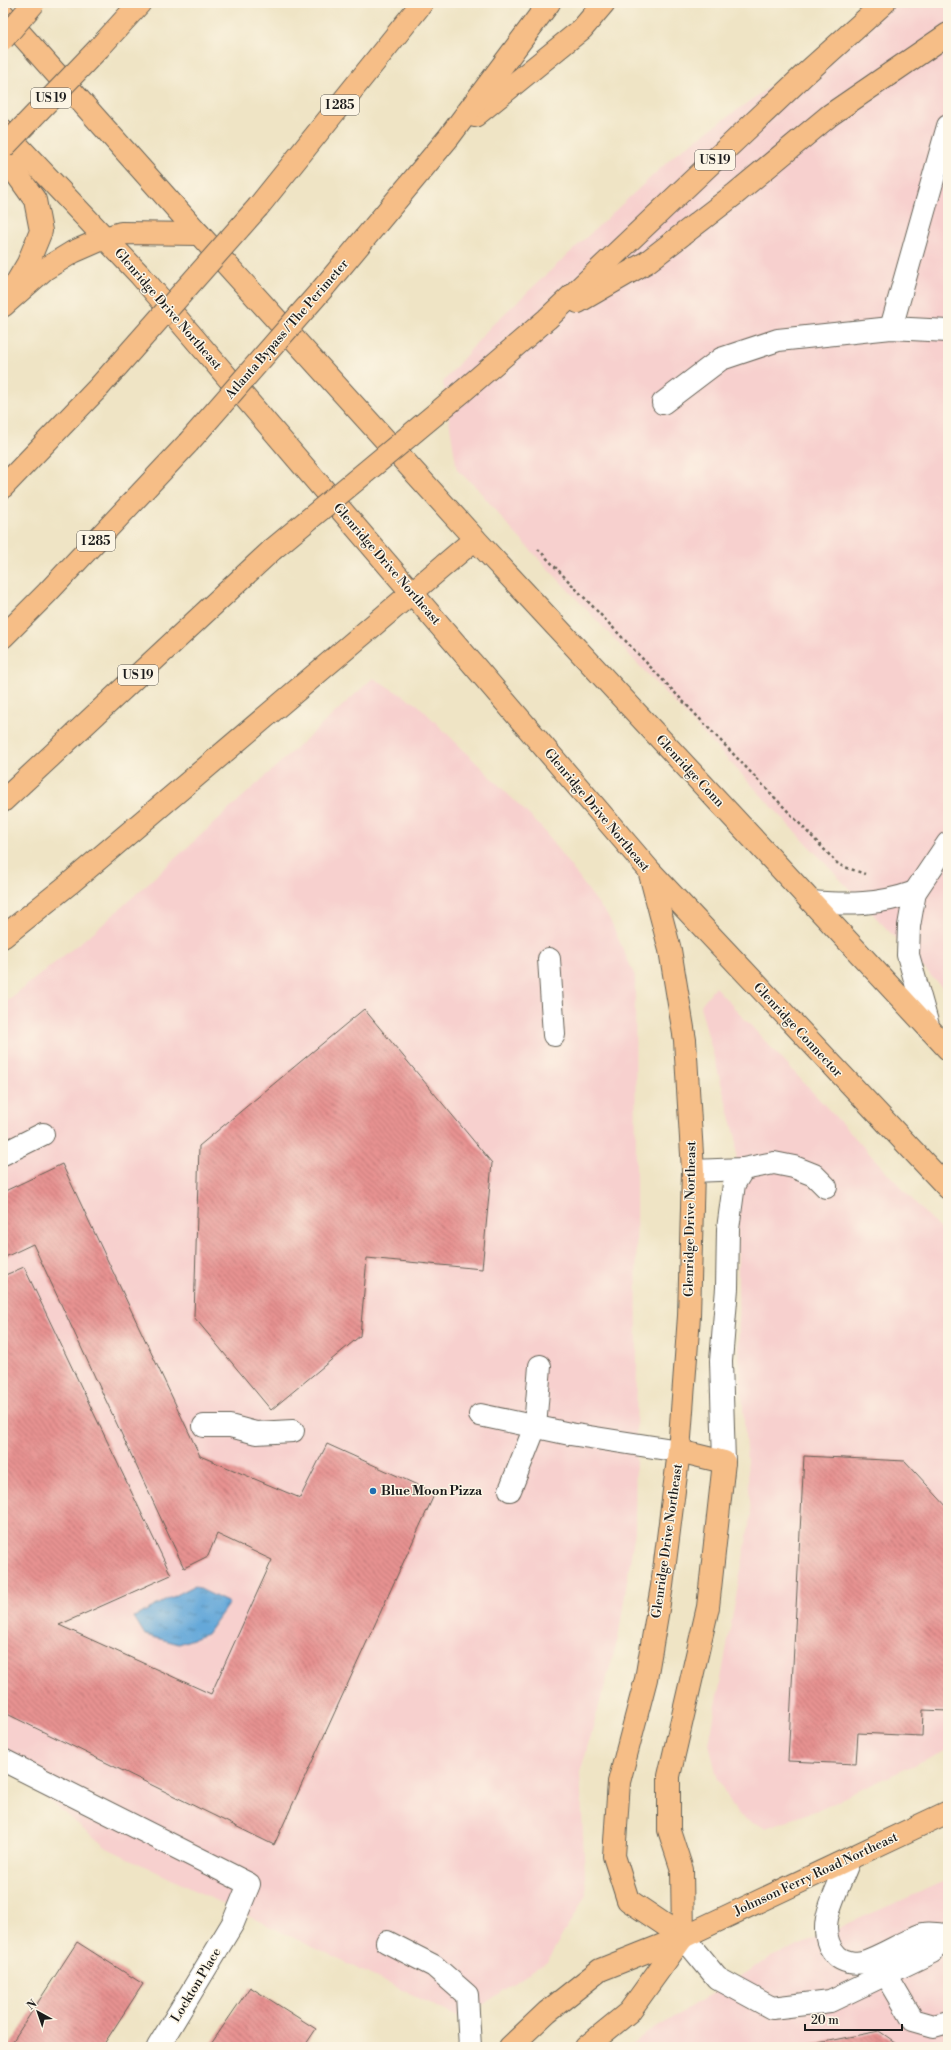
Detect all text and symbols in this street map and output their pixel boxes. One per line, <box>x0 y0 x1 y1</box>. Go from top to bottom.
road number: US 19 <box>31 88 71 108</box>
road number: I 285 <box>321 95 359 115</box>
road number: US 19 <box>695 150 735 170</box>
street label: Glenridge Drive Northeast <box>111 245 225 373</box>
street label: Atlanta Bypass / The Perimeter <box>221 256 352 403</box>
street label: Glenridge Drive Northeast <box>330 500 444 628</box>
road number: I 285 <box>77 531 115 551</box>
road number: US 19 <box>118 665 158 685</box>
street label: Glenridge Conn <box>652 732 728 811</box>
street label: Glenridge Drive Northeast <box>541 745 653 875</box>
street label: Glenridge Connector <box>750 979 846 1081</box>
street label: Glenridge Drive Northeast <box>681 1141 699 1297</box>
street label: Glenridge Drive Northeast <box>648 1462 686 1619</box>
place label: Blue Moon Pizza <box>381 1483 483 1499</box>
marker: Blue Moon Pizza <box>368 1486 378 1496</box>
street label: Johnson Ferry Road Northeast <box>731 1829 901 1919</box>
street label: Lockton Place <box>168 1945 225 2025</box>
north arrow <box>18 1992 58 2032</box>
text: N <box>24 1997 40 2013</box>
scale bar <box>805 2006 902 2032</box>
text: 20 m <box>811 2013 839 2028</box>

